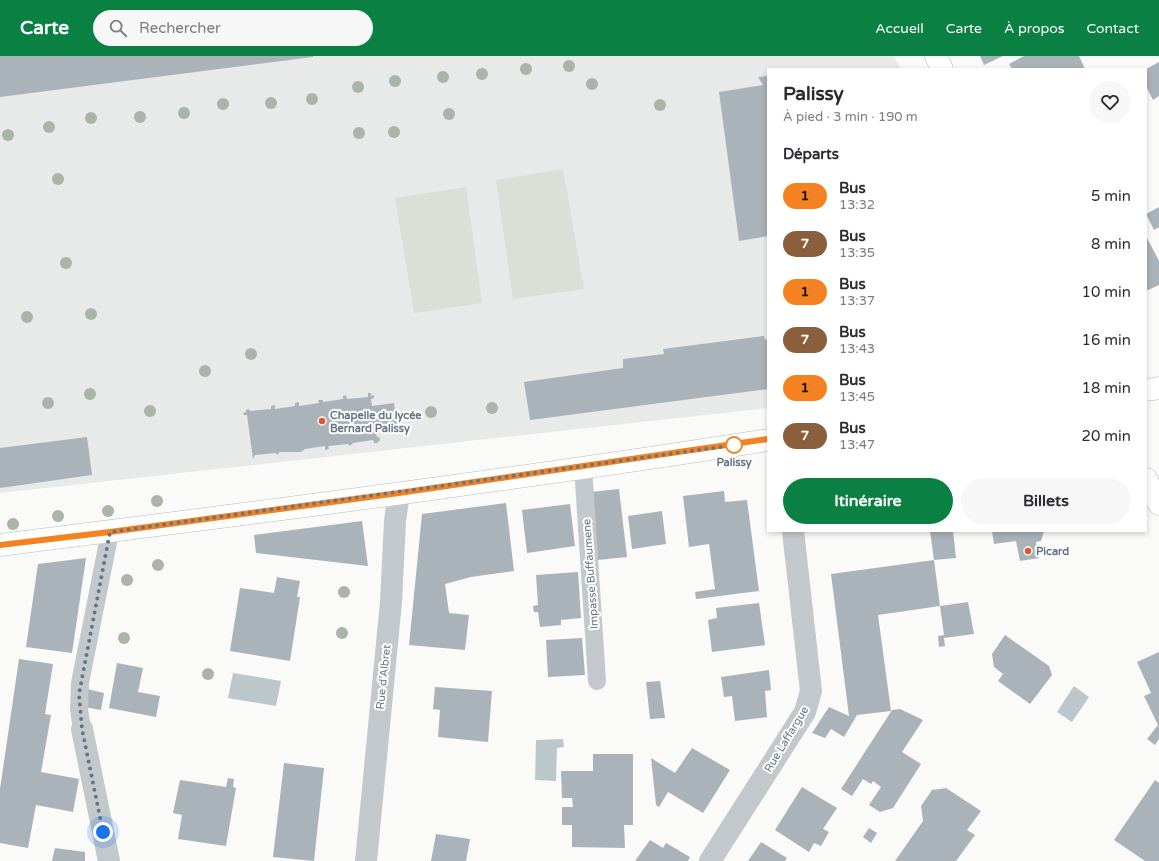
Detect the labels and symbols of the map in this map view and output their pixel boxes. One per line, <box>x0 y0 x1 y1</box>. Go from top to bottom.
place label: Chapelle du lycée Bernard Palissy <box>330 409 422 436</box>
marker: Chapelle du lycée Bernard Palissy <box>317 416 327 426</box>
marker: Palissy <box>725 436 743 454</box>
place label: Palissy <box>716 456 752 470</box>
street label: Impasse Buffaumene <box>580 518 601 630</box>
place label: Picard <box>1036 545 1069 558</box>
marker: Picard <box>1023 546 1033 556</box>
street label: Rue d’Albret <box>374 644 393 710</box>
street label: Rue Laffargue <box>762 704 811 775</box>
your location <box>93 822 113 842</box>

